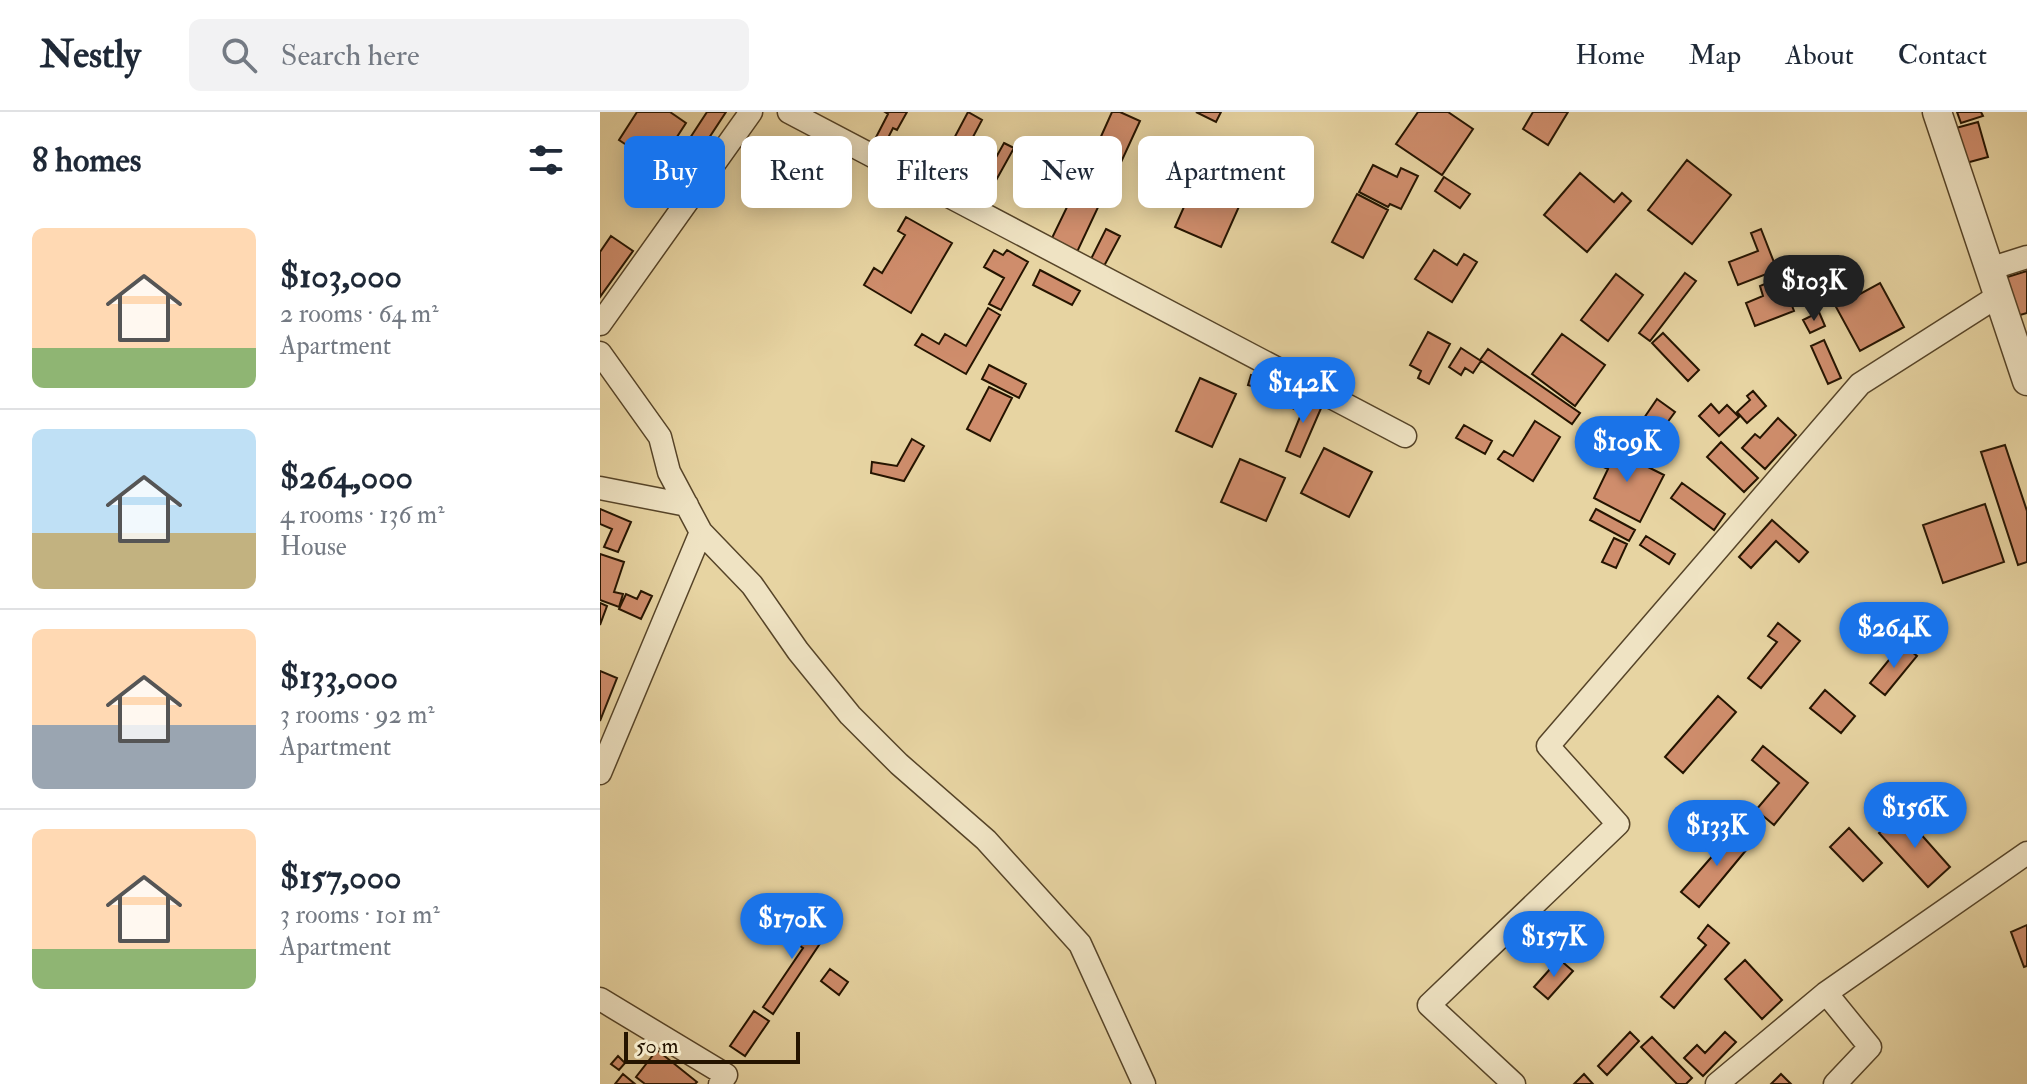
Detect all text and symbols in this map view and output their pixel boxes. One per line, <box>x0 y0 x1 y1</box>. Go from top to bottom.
search box <box>189 19 749 91</box>
text: Nestly <box>40 31 141 79</box>
icon: search <box>217 33 261 77</box>
text: Search here <box>281 37 419 74</box>
text: Home <box>1575 38 1645 73</box>
text: Map <box>1689 38 1741 73</box>
text: About <box>1785 38 1854 73</box>
text: Contact <box>1898 38 1987 73</box>
chip: Buy <box>624 136 725 208</box>
chip: Rent <box>741 136 852 208</box>
chip: Filters <box>868 136 997 208</box>
chip: New <box>1013 136 1122 208</box>
chip: Apartment <box>1138 136 1314 208</box>
icon: filters <box>524 138 568 182</box>
text: 8 homes <box>32 139 141 182</box>
text: $103,000 <box>280 255 402 298</box>
pin: $103K <box>1758 255 1870 323</box>
icon: home <box>96 260 192 356</box>
text: $103K <box>1781 265 1847 297</box>
text: 2 rooms · 64 m² <box>280 298 439 330</box>
text: Apartment <box>280 330 391 362</box>
pin: $142K <box>1247 357 1359 425</box>
text: $142K <box>1268 367 1338 399</box>
pin: $109K <box>1571 416 1683 484</box>
text: $109K <box>1593 426 1661 458</box>
text: $264,000 <box>280 456 413 499</box>
icon: home <box>96 461 192 557</box>
text: 4 rooms · 136 m² <box>280 499 445 531</box>
text: House <box>280 531 347 563</box>
pin: $264K <box>1838 602 1950 670</box>
text: $264K <box>1857 612 1931 644</box>
text: $133,000 <box>280 656 398 699</box>
icon: home <box>96 661 192 757</box>
text: 3 rooms · 92 m² <box>280 699 435 731</box>
text: Apartment <box>280 731 391 763</box>
pin: $156K <box>1859 782 1971 850</box>
text: $156K <box>1882 792 1948 824</box>
pin: $133K <box>1661 800 1773 868</box>
text: $133K <box>1686 810 1748 842</box>
text: $157,000 <box>280 856 402 899</box>
icon: home <box>96 861 192 957</box>
pin: $170K <box>736 893 848 961</box>
text: 3 rooms · 101 m² <box>280 899 440 931</box>
text: $170K <box>758 903 826 935</box>
pin: $157K <box>1498 911 1610 979</box>
text: $157K <box>1521 921 1587 953</box>
text: Apartment <box>280 931 391 963</box>
scale bar <box>624 1028 800 1064</box>
text: 50 m <box>636 1032 678 1060</box>

